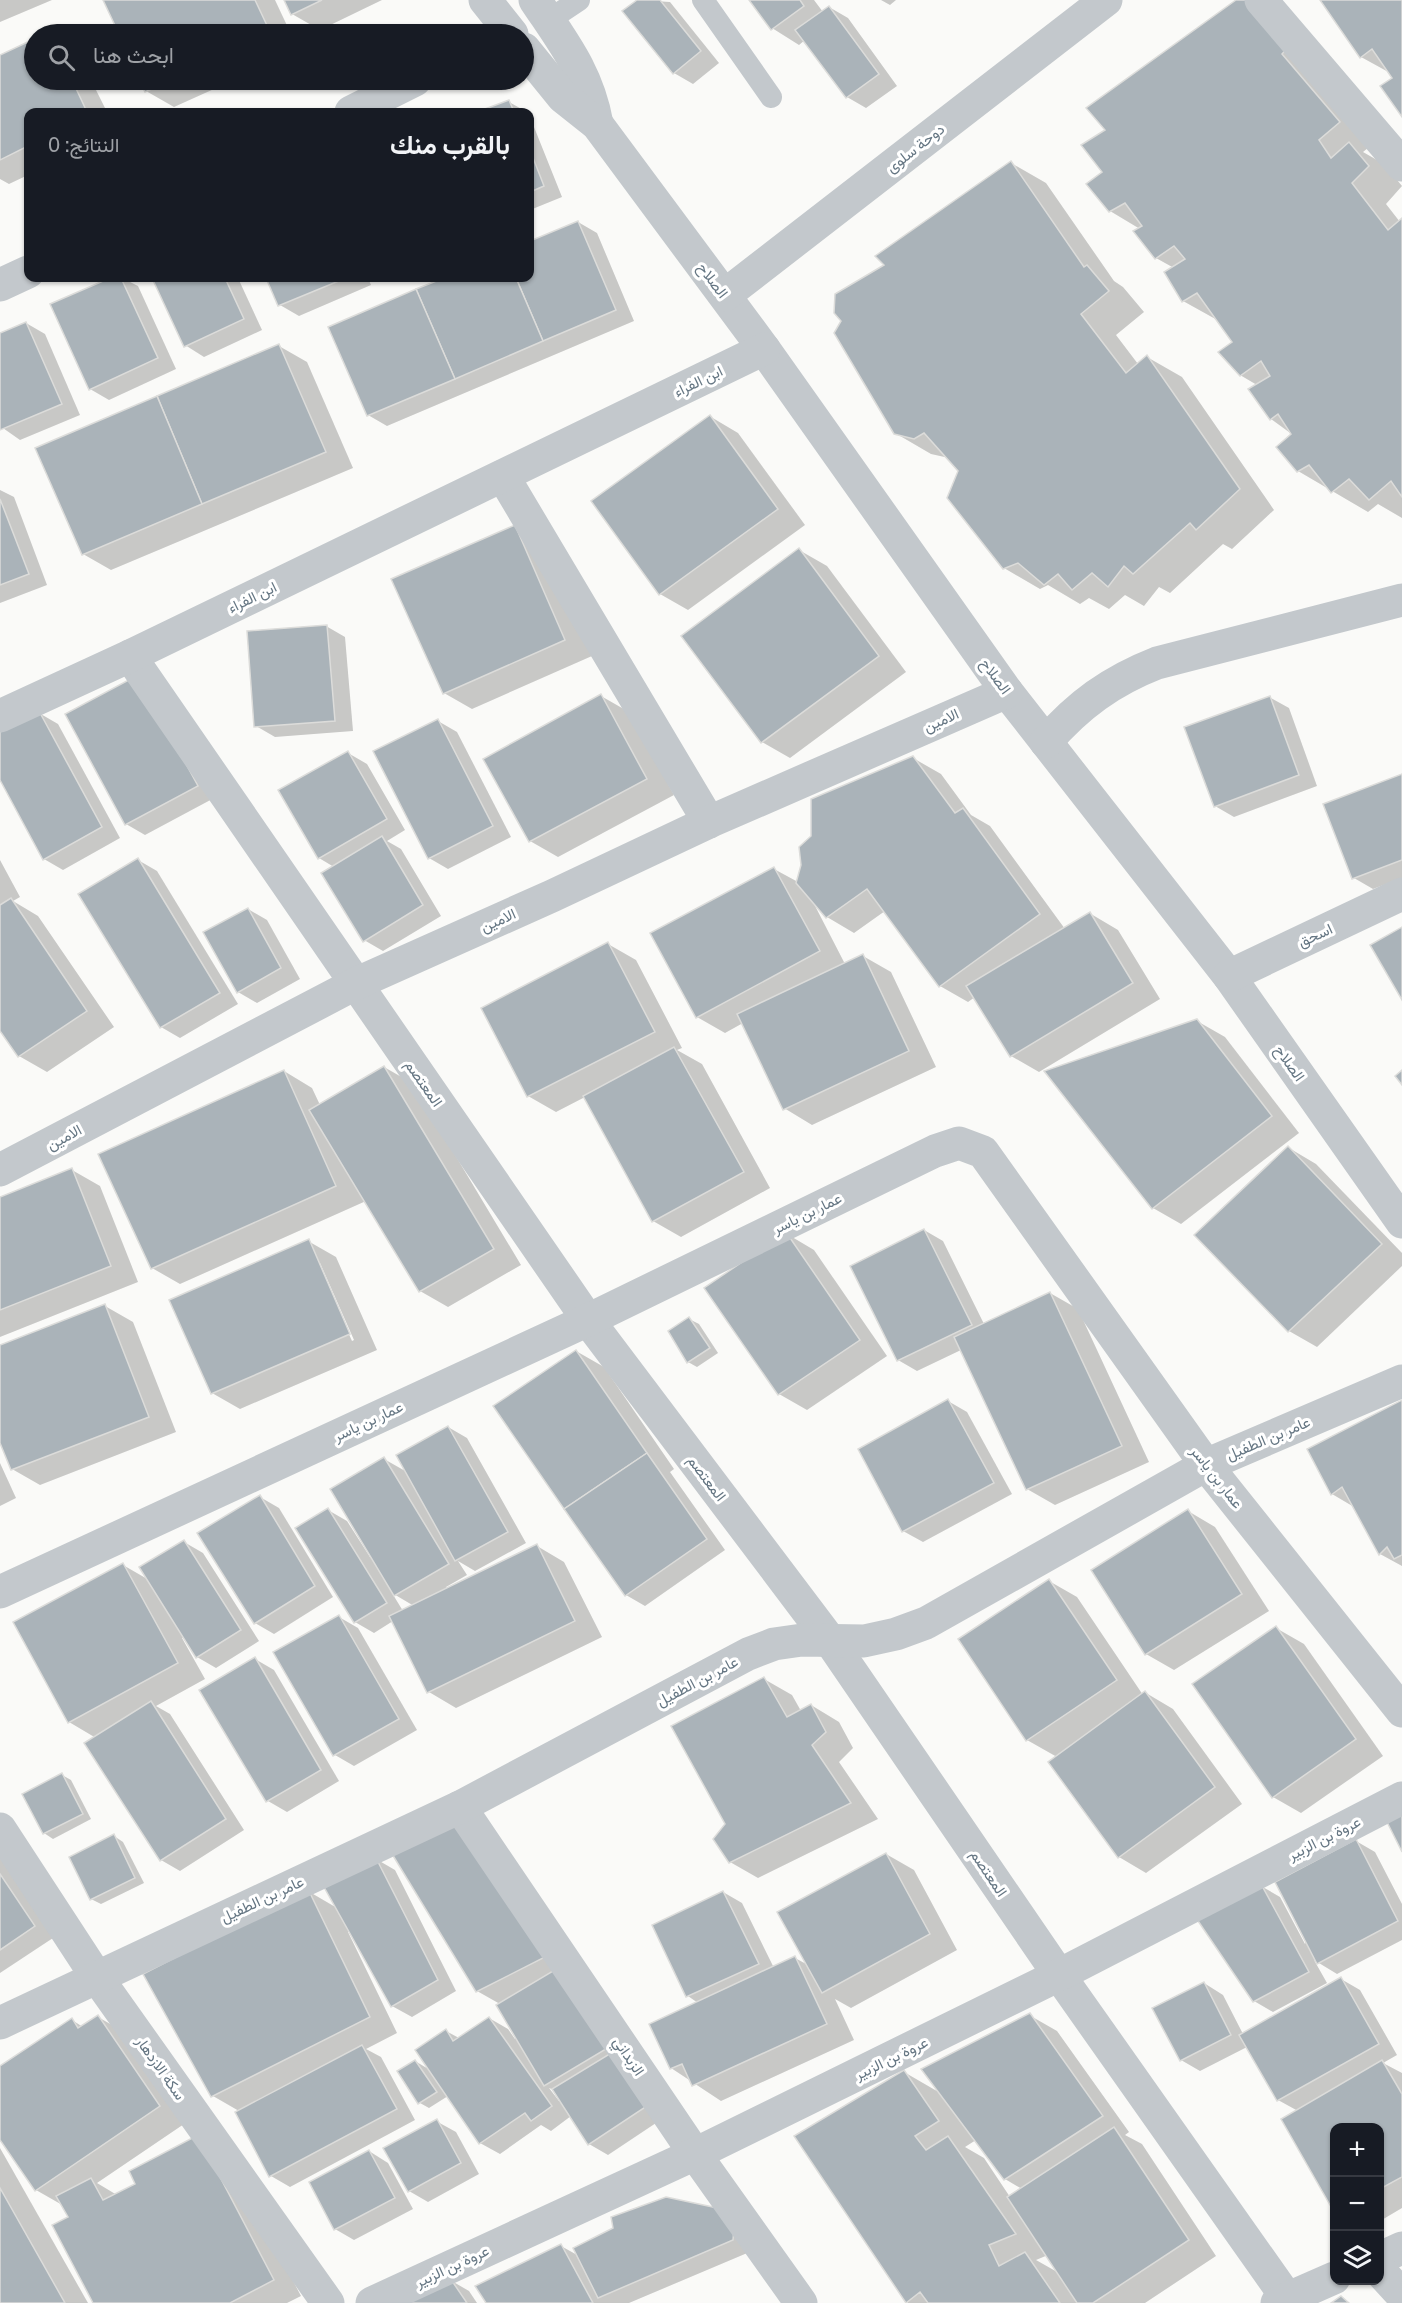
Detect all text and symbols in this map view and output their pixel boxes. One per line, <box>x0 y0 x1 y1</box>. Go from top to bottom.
search box <box>24 24 534 90</box>
icon: search <box>45 41 78 74</box>
text: ابحث هنا <box>93 42 174 68</box>
street label: دوحة سلوى <box>883 120 949 178</box>
text: بالقرب منك <box>390 129 510 160</box>
text: النتائج: 0 <box>48 133 119 157</box>
street label: الصلاح <box>692 259 732 303</box>
street label: ابن الفراء <box>671 362 726 402</box>
street label: ابن الفراء <box>225 578 280 618</box>
street label: الصلاح <box>975 655 1015 699</box>
street label: الامين <box>921 705 962 737</box>
street label: الامين <box>478 905 519 937</box>
street label: اسحق <box>1295 920 1336 952</box>
street label: الصلاح <box>1269 1042 1308 1086</box>
street label: المعتصم <box>400 1057 446 1111</box>
street label: الامين <box>44 1121 85 1155</box>
street label: عمار بن ياسر <box>769 1189 845 1239</box>
street label: عمار بن ياسر <box>330 1398 406 1447</box>
street label: عامر بن الطفيل <box>1224 1413 1313 1465</box>
street label: عمار بن ياسر <box>1185 1442 1247 1513</box>
street label: المعتصم <box>683 1452 730 1505</box>
street label: عامر بن الطفيل <box>654 1652 742 1711</box>
street label: عروة بن الزبير <box>1284 1812 1364 1866</box>
street label: المعتصم <box>966 1846 1011 1901</box>
street label: عامر بن الطفيل <box>218 1872 307 1927</box>
street label: سكة الازدهار <box>132 2032 189 2104</box>
street label: الزبداني <box>606 2033 648 2081</box>
street label: عروة بن الزبير <box>851 2033 931 2085</box>
map controls <box>1330 2123 1384 2285</box>
button: + <box>1330 2123 1384 2177</box>
button: − <box>1330 2177 1384 2231</box>
button: layers <box>1330 2231 1384 2285</box>
street label: عروة بن الزبير <box>412 2242 492 2293</box>

